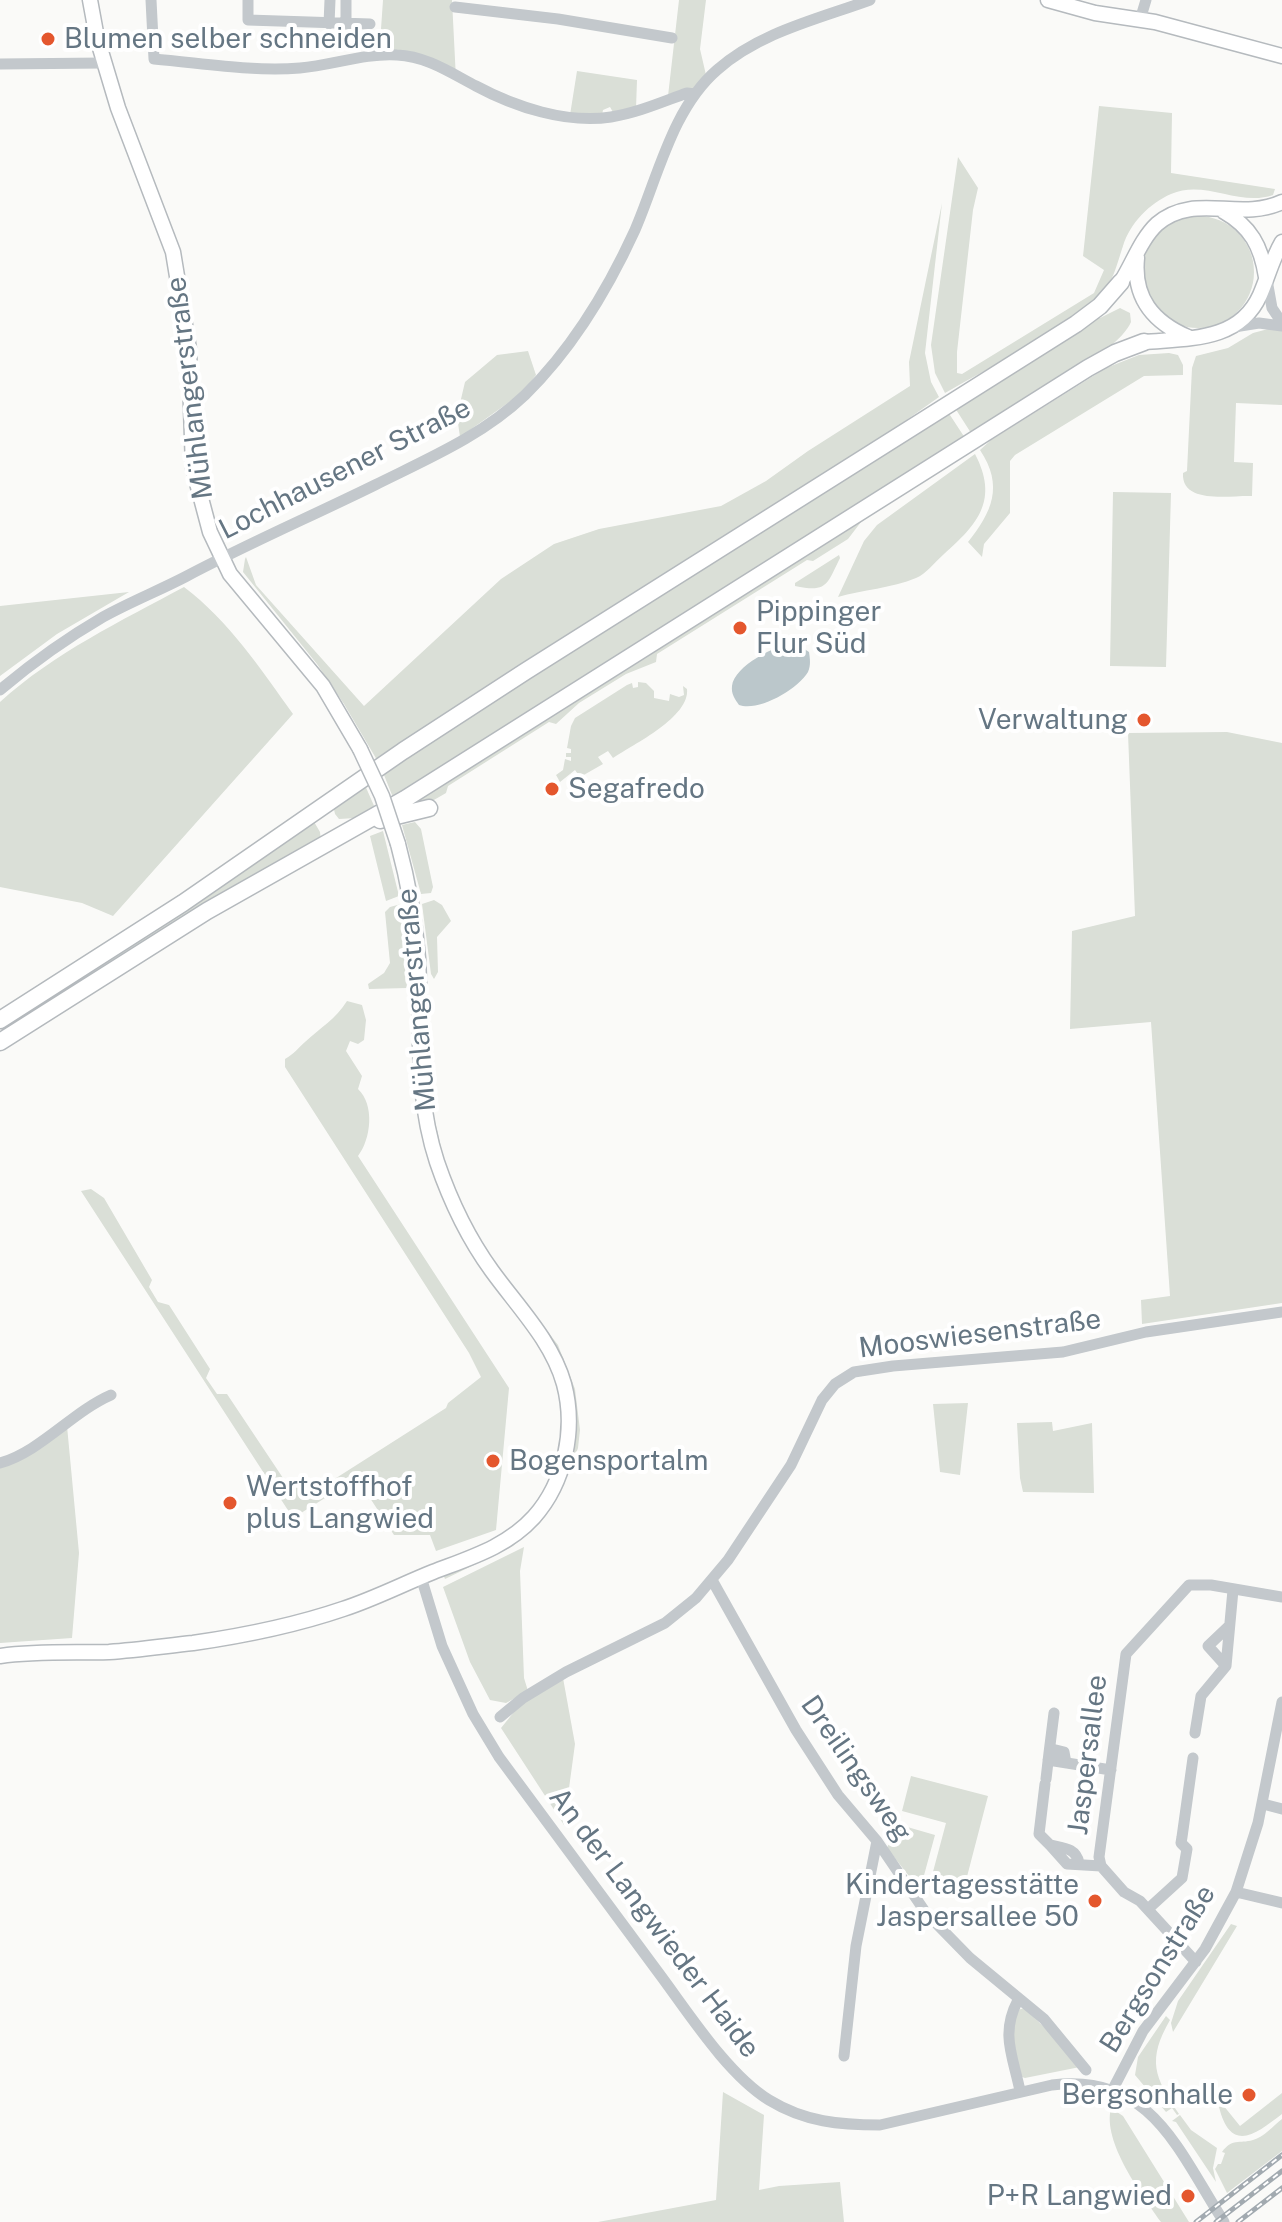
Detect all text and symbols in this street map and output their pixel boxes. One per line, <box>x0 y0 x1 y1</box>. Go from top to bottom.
place label: Blumen selber schneiden <box>64 22 392 56</box>
marker: Blumen selber schneiden <box>39 30 57 48</box>
street label: Mühlangerstraße <box>160 275 220 501</box>
street label: Lochhausener Straße <box>214 391 476 547</box>
place label: Pippinger Flur Süd <box>756 595 881 661</box>
marker: Pippinger Flur Süd <box>731 619 749 637</box>
place label: Verwaltung <box>978 703 1128 737</box>
marker: Verwaltung <box>1135 711 1153 729</box>
place label: Segafredo <box>568 772 705 806</box>
marker: Segafredo <box>543 780 561 798</box>
street label: Mühlangerstraße <box>390 887 444 1113</box>
street label: Mooswiesenstraße <box>857 1302 1103 1366</box>
place label: Bogensportalm <box>509 1444 709 1478</box>
marker: Bogensportalm <box>484 1452 502 1470</box>
place label: Wertstoffhof plus Langwied <box>246 1470 434 1536</box>
marker: Wertstoffhof plus Langwied <box>221 1494 239 1512</box>
street label: Jaspersallee <box>1062 1673 1114 1837</box>
street label: Dreilingsweg <box>793 1690 919 1848</box>
street label: An der Langwieder Haide <box>542 1781 766 2065</box>
place label: Kindertagesstätte Jaspersallee 50 <box>845 1868 1079 1934</box>
street label: Bergsonstraße <box>1093 1879 1223 2059</box>
marker: Kindertagesstätte Jaspersallee 50 <box>1086 1892 1104 1910</box>
place label: Bergsonhalle <box>1061 2078 1233 2112</box>
marker: Bergsonhalle <box>1240 2086 1258 2104</box>
place label: P+R Langwied <box>987 2179 1172 2213</box>
marker: P+R Langwied <box>1179 2187 1197 2205</box>

